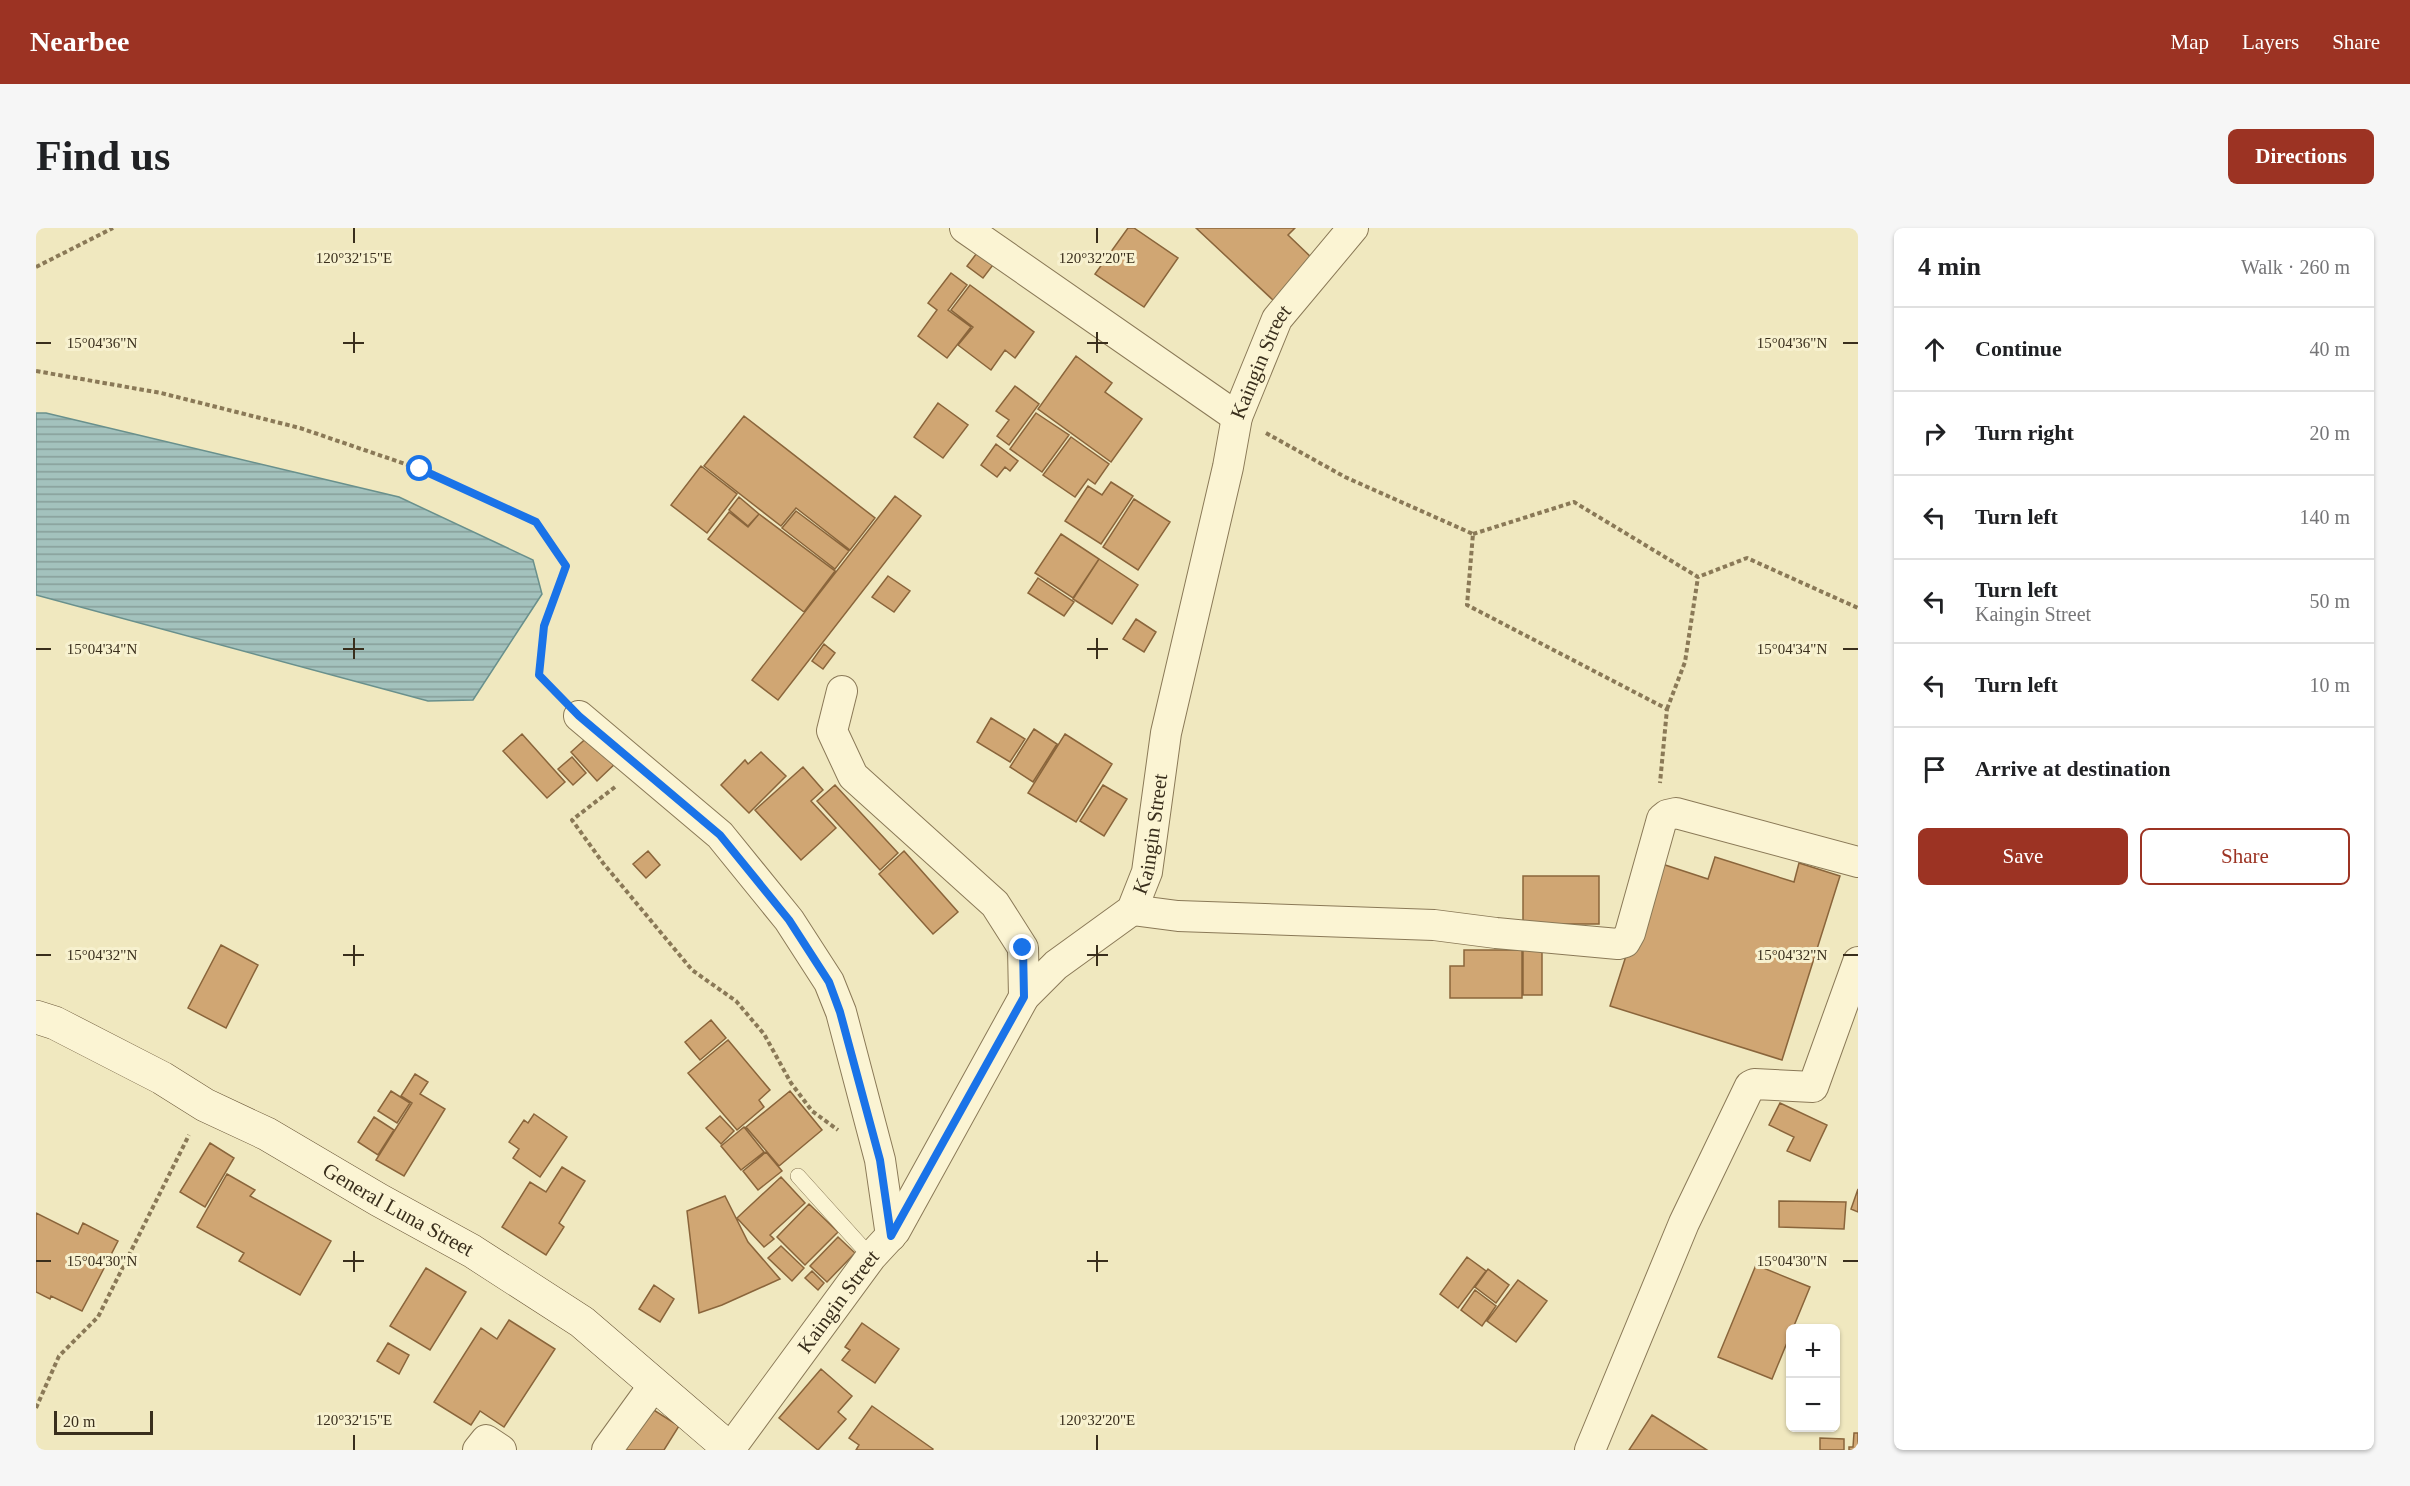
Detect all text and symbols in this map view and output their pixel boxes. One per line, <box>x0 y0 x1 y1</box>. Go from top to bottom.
text: Nearbee <box>30 26 130 57</box>
text: Map <box>2171 30 2209 54</box>
text: Layers <box>2242 30 2299 54</box>
text: Share <box>2332 30 2380 54</box>
button: Directions <box>2228 129 2374 184</box>
text: Find us <box>36 133 170 179</box>
text: 120°32'15"E <box>316 250 392 266</box>
text: 120°32'20"E <box>1059 250 1135 266</box>
text: 4 min <box>1918 252 1981 281</box>
text: Walk · 260 m <box>2241 256 2350 278</box>
street label: Kaingin Street <box>1226 300 1296 422</box>
icon: ahead <box>1918 333 1951 366</box>
text: 15°04'36"N <box>67 335 137 351</box>
text: 15°04'36"N <box>1757 335 1827 351</box>
text: Continue <box>1975 336 2062 361</box>
text: 40 m <box>2309 338 2350 360</box>
icon: right <box>1918 417 1951 450</box>
text: Turn right <box>1975 420 2074 445</box>
text: 20 m <box>2309 422 2350 444</box>
route start <box>406 455 432 481</box>
icon: left <box>1918 501 1951 534</box>
text: Turn left <box>1975 504 2058 529</box>
text: 140 m <box>2299 506 2350 528</box>
text: Turn left <box>1975 577 2058 602</box>
icon: left <box>1918 585 1951 618</box>
text: 50 m <box>2309 590 2350 612</box>
text: Kaingin Street <box>1975 603 2091 625</box>
text: 15°04'34"N <box>67 641 137 657</box>
text: 15°04'34"N <box>1757 641 1827 657</box>
icon: left <box>1918 669 1951 702</box>
text: Turn left <box>1975 672 2058 697</box>
text: 10 m <box>2309 674 2350 696</box>
icon: arrive <box>1918 753 1951 786</box>
text: Arrive at destination <box>1975 756 2171 781</box>
street label: Kaingin Street <box>1128 772 1172 898</box>
button: Save <box>1918 828 2128 885</box>
button: Share <box>2140 828 2350 885</box>
route end <box>1009 934 1035 960</box>
text: 15°04'32"N <box>67 947 137 963</box>
text: 15°04'32"N <box>1757 947 1827 963</box>
street label: General Luna Street <box>319 1158 478 1262</box>
street label: Kaingin Street <box>793 1245 884 1358</box>
text: 15°04'30"N <box>67 1253 137 1269</box>
text: 15°04'30"N <box>1757 1253 1827 1269</box>
map controls <box>1786 1324 1840 1432</box>
button: + <box>1786 1324 1840 1378</box>
button: − <box>1786 1378 1840 1432</box>
scale bar <box>54 1408 153 1436</box>
text: 120°32'15"E <box>316 1412 392 1428</box>
text: 120°32'20"E <box>1059 1412 1135 1428</box>
text: 20 m <box>63 1413 95 1430</box>

